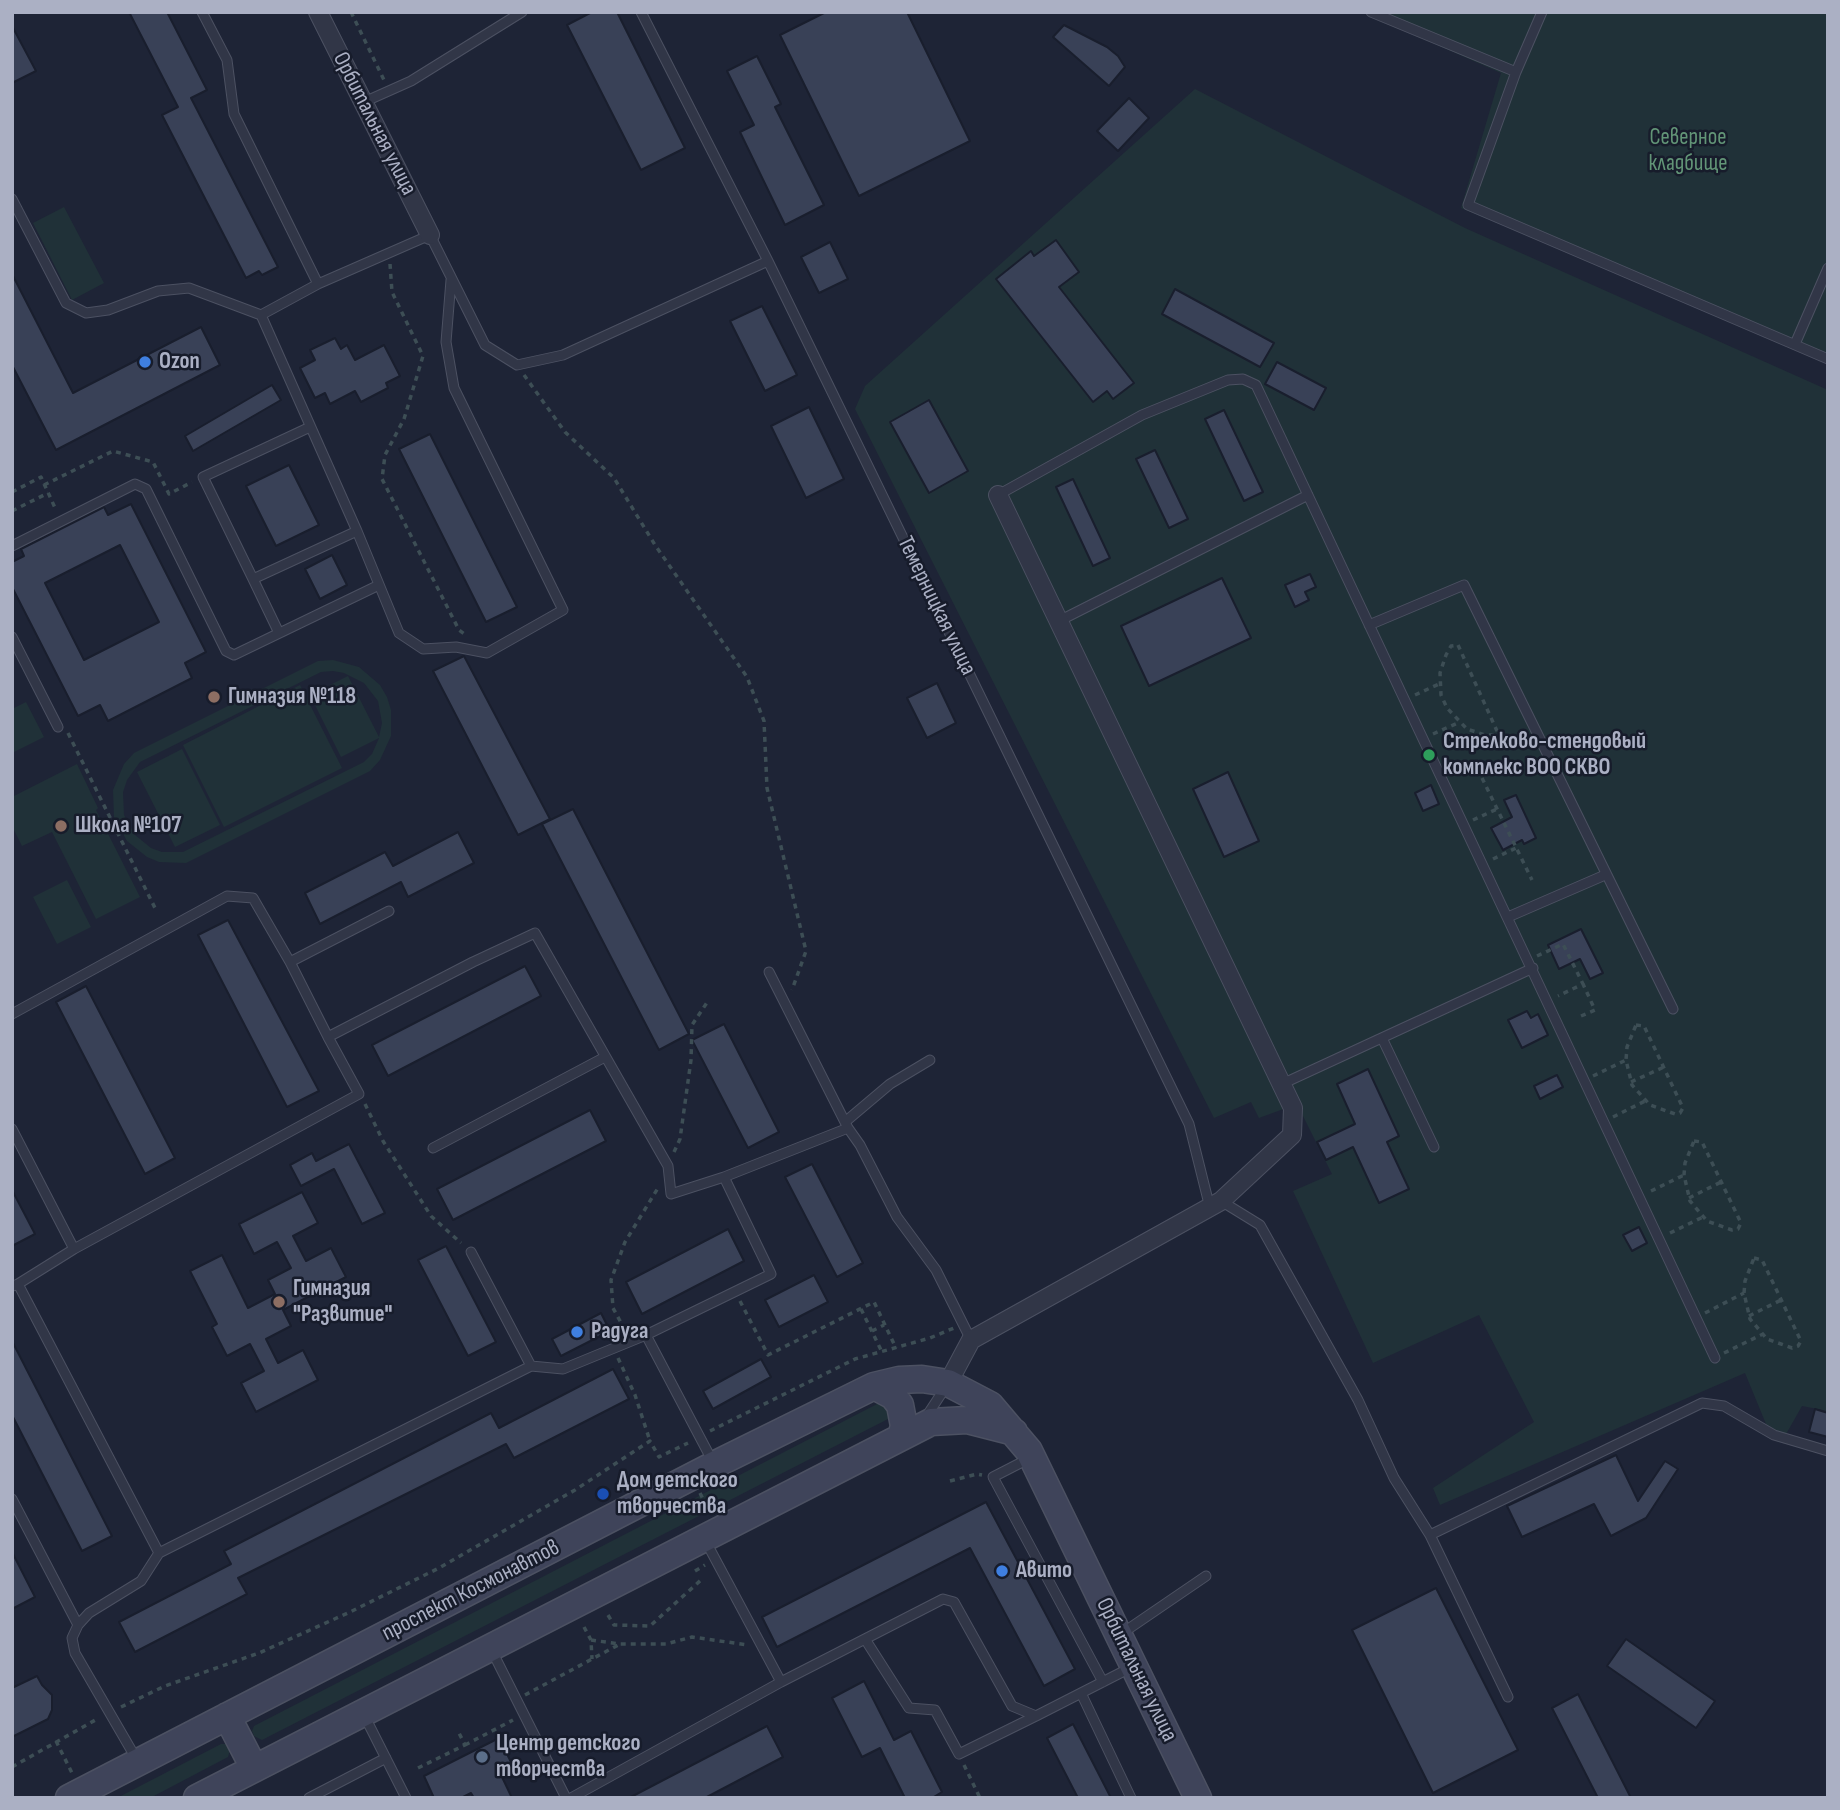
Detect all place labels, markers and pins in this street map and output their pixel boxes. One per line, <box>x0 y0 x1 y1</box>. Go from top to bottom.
place label: Ozon <box>159 348 200 376</box>
marker: Ozon <box>137 354 153 370</box>
place label: Гимназия №118 <box>228 683 356 711</box>
marker: Гимназия №118 <box>206 689 222 705</box>
place label: Стрелково-стендовый комплекс ВОО СКВО <box>1443 728 1646 782</box>
marker: Стрелково-стендовый комплекс ВОО СКВО <box>1421 747 1437 763</box>
place label: Школа №107 <box>75 812 181 840</box>
marker: Школа №107 <box>53 818 69 834</box>
place label: Гимназия "Развитие" <box>293 1275 392 1329</box>
marker: Гимназия "Развитие" <box>271 1294 287 1310</box>
place label: Радуга <box>591 1318 648 1346</box>
marker: Радуга <box>569 1324 585 1340</box>
place label: Дом детского творчества <box>617 1467 738 1521</box>
marker: Дом детского творчества <box>595 1486 611 1502</box>
place label: Авито <box>1016 1557 1072 1585</box>
marker: Авито <box>994 1563 1010 1579</box>
place label: Центр детского творчества <box>496 1730 640 1784</box>
marker: Центр детского творчества <box>474 1749 490 1765</box>

